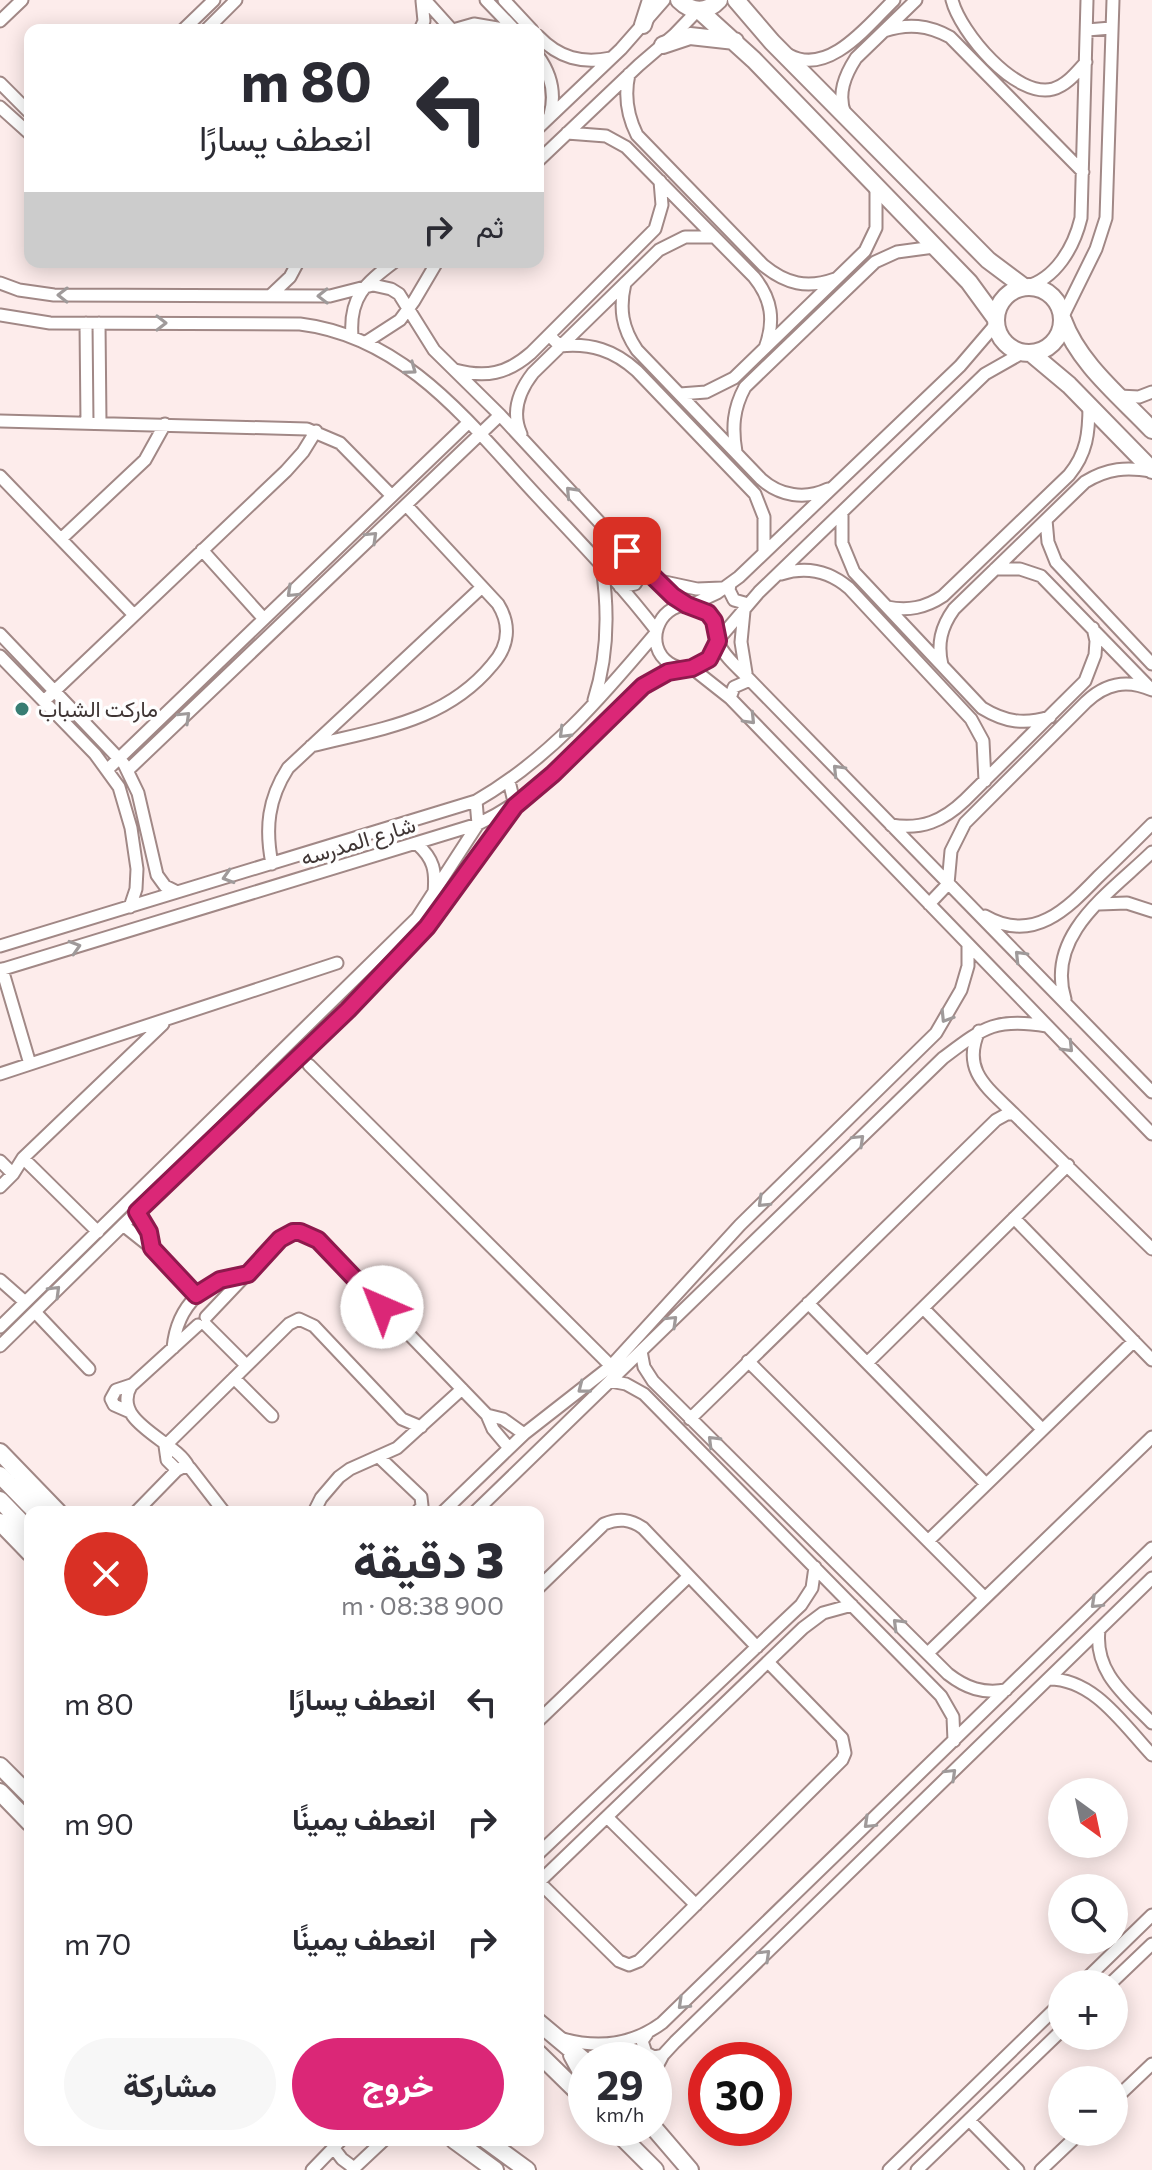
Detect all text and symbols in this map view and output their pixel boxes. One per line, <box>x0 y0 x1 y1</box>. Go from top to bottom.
text: 80 m <box>241 45 372 114</box>
icon: left <box>400 56 504 160</box>
text: انعطف يسارًا <box>199 114 372 158</box>
text: ثم <box>476 207 504 244</box>
icon: right <box>416 208 460 252</box>
one-way arrow <box>56 286 69 304</box>
one-way arrow <box>316 287 329 304</box>
one-way arrow <box>155 314 168 332</box>
one-way arrow <box>402 359 417 373</box>
one-way arrow <box>566 487 581 501</box>
pin <box>593 517 661 585</box>
icon: arrive <box>605 529 649 573</box>
one-way arrow <box>363 532 378 546</box>
one-way arrow <box>286 583 301 597</box>
place label: ماركت الشباب <box>38 695 158 723</box>
marker: ماركت الشباب <box>13 700 31 718</box>
one-way arrow <box>741 710 756 724</box>
one-way arrow <box>175 712 190 726</box>
one-way arrow <box>559 724 574 738</box>
one-way arrow <box>832 765 847 779</box>
street label: شارع المدرسه <box>297 810 419 873</box>
one-way arrow <box>221 868 235 884</box>
one-way arrow <box>67 940 81 956</box>
one-way arrow <box>1015 951 1029 965</box>
one-way arrow <box>940 1008 956 1023</box>
one-way arrow <box>1058 1038 1073 1052</box>
one-way arrow <box>850 1135 864 1149</box>
one-way arrow <box>758 1192 772 1207</box>
position arrow <box>340 1265 424 1349</box>
one-way arrow <box>46 1286 60 1301</box>
one-way arrow <box>663 1316 677 1331</box>
one-way arrow <box>578 1378 592 1393</box>
one-way arrow <box>708 1436 722 1450</box>
text: 3 دقيقة <box>353 1529 504 1588</box>
button: close <box>64 1532 148 1616</box>
text: 900 m · 08:38 <box>341 1589 504 1620</box>
one-way arrow <box>1091 1593 1105 1608</box>
one-way arrow <box>893 1619 907 1633</box>
text: انعطف يسارًا <box>288 1679 436 1716</box>
icon: left <box>460 1680 504 1724</box>
text: 80 m <box>64 1684 134 1721</box>
one-way arrow <box>942 1768 956 1783</box>
north arrow <box>1048 1778 1128 1858</box>
map controls <box>1048 1778 1128 2146</box>
text: انعطف يمينًا <box>292 1799 436 1836</box>
icon: right <box>460 1800 504 1844</box>
text: 90 m <box>64 1804 134 1841</box>
one-way arrow <box>864 1813 878 1828</box>
button: search <box>1048 1874 1128 1954</box>
text: انعطف يمينًا <box>292 1919 436 1956</box>
icon: right <box>460 1920 504 1964</box>
text: 70 m <box>64 1924 131 1961</box>
one-way arrow <box>756 1950 770 1964</box>
button: + <box>1048 1970 1128 2050</box>
one-way arrow <box>678 1994 692 2009</box>
button: مشاركة <box>64 2038 276 2130</box>
button: خروج <box>292 2038 504 2130</box>
speed limit sign: 30 <box>688 2042 792 2146</box>
text: 29 <box>596 2059 644 2108</box>
button: − <box>1048 2066 1128 2146</box>
text: km/h <box>596 2102 644 2126</box>

